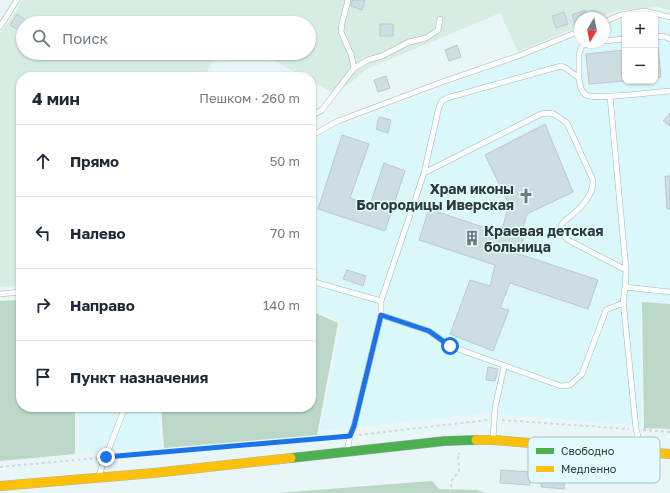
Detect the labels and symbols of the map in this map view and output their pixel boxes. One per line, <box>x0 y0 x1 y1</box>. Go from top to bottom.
north arrow <box>574 12 610 48</box>
place label: Храм иконы Богородицы Иверская <box>356 180 514 213</box>
church icon: Храм иконы Богородицы Иверская <box>517 187 535 205</box>
place label: Краевая детская больница <box>484 222 604 255</box>
building icon: Краевая детская больница <box>463 229 481 247</box>
route start <box>441 337 459 355</box>
legend <box>528 437 660 483</box>
text: Свободно <box>561 444 615 457</box>
route end <box>97 448 115 466</box>
text: Медленно <box>561 462 617 475</box>

